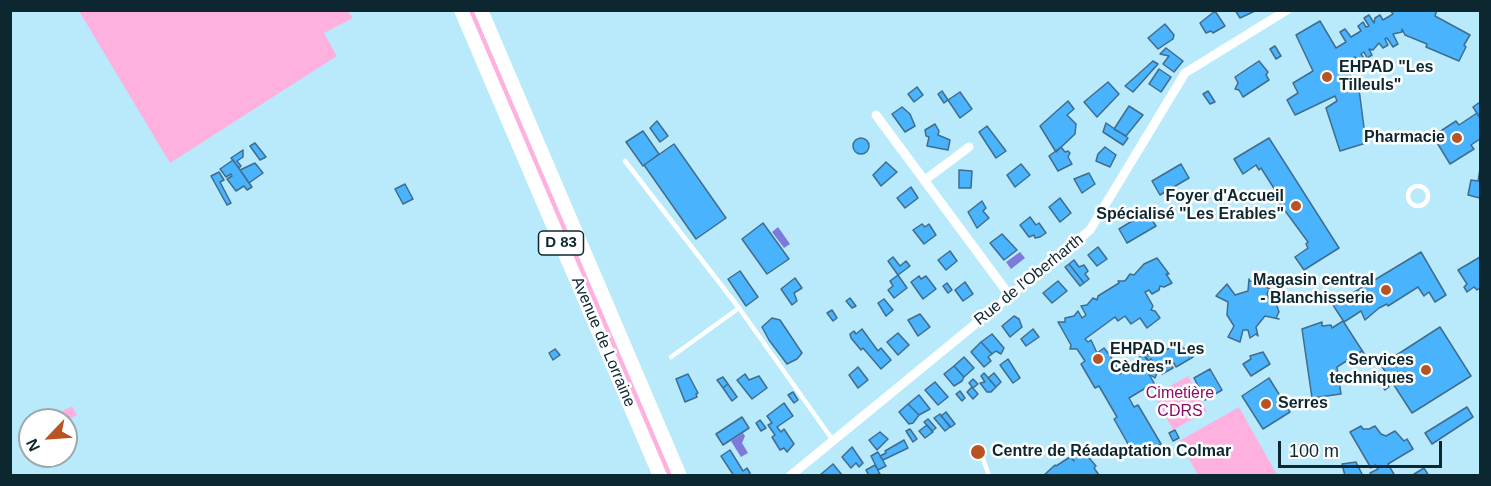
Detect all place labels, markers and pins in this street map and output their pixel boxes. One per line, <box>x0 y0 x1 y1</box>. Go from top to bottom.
place label: EHPAD "Les Tilleuls" <box>1339 58 1433 96</box>
marker: EHPAD "Les Tilleuls" <box>1320 70 1334 84</box>
place label: Pharmacie <box>1364 128 1445 148</box>
marker: Pharmacie <box>1450 131 1464 145</box>
place label: Foyer d'Accueil Spécialisé "Les Erables" <box>1096 187 1284 225</box>
marker: Foyer d'Accueil Spécialisé "Les Erables" <box>1289 199 1303 213</box>
place label: Magasin central - Blanchisserie <box>1253 271 1374 309</box>
marker: Magasin central - Blanchisserie <box>1379 283 1393 297</box>
place label: EHPAD "Les Cèdres" <box>1110 340 1204 378</box>
place label: Services techniques <box>1330 351 1414 389</box>
marker: EHPAD "Les Cèdres" <box>1091 352 1105 366</box>
marker: Services techniques <box>1419 363 1433 377</box>
place label: Serres <box>1278 394 1328 414</box>
marker: Serres <box>1259 397 1273 411</box>
place label: Centre de Réadaptation Colmar <box>992 442 1231 462</box>
marker: Centre de Réadaptation Colmar <box>969 443 987 461</box>

